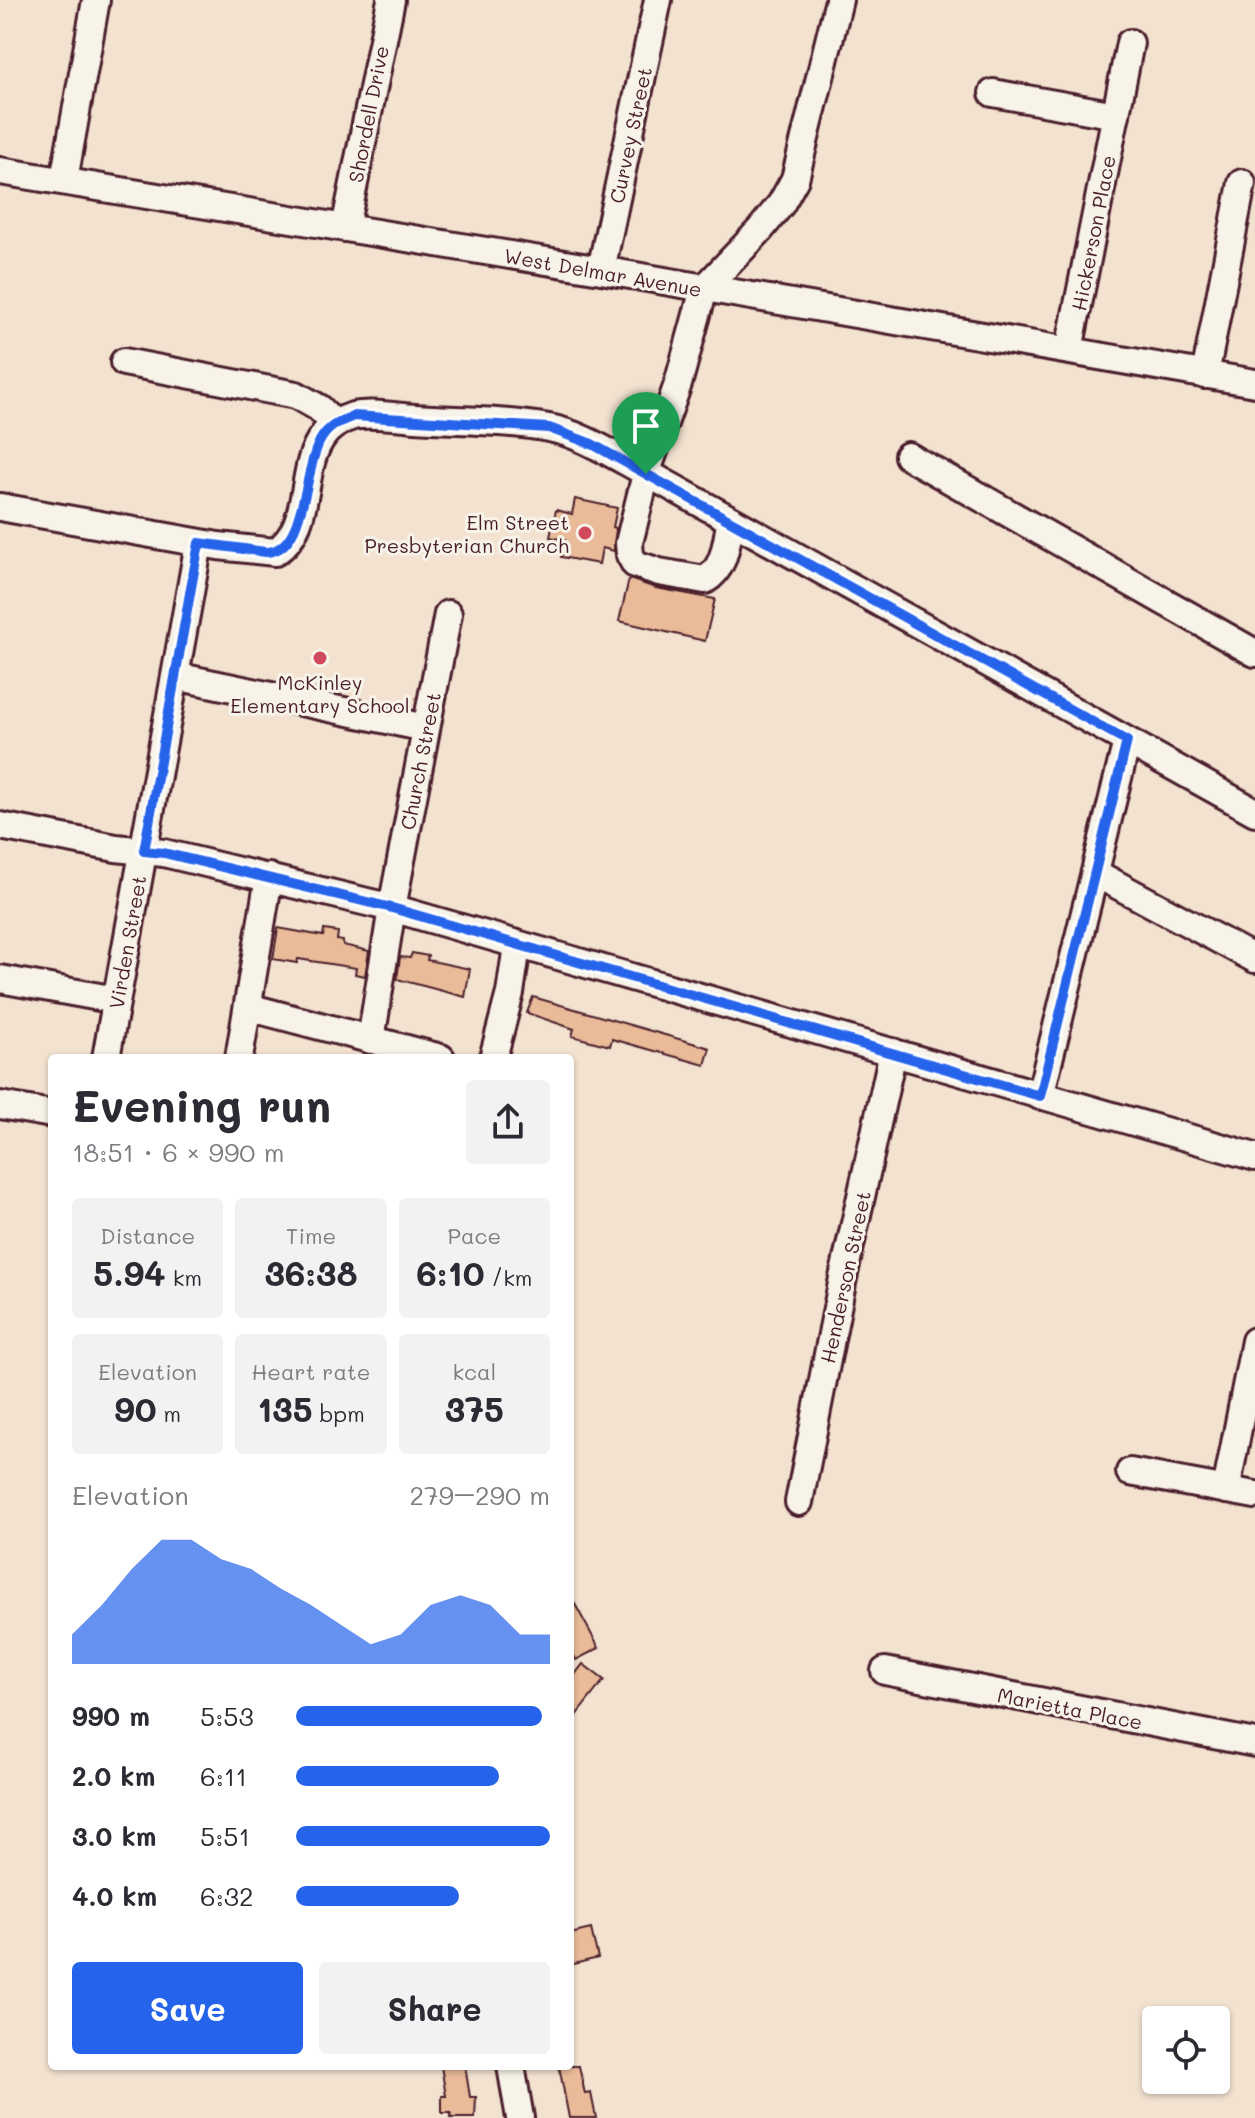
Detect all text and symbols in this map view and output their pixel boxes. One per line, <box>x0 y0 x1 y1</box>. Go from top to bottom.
street label: Shordell Drive <box>342 43 394 185</box>
street label: Curvey Street <box>603 64 657 206</box>
street label: Hickerson Place <box>1065 153 1121 313</box>
street label: West Delmar Avenue <box>502 242 704 302</box>
pin <box>612 392 680 474</box>
icon: arrive <box>624 404 668 448</box>
place label: Elm Street Presbyterian Church <box>365 509 569 558</box>
marker: Elm Street Presbyterian Church <box>576 524 594 542</box>
marker: McKinley Elementary School <box>311 649 329 667</box>
place label: McKinley Elementary School <box>230 669 410 718</box>
street label: Church Street <box>394 690 446 832</box>
street label: Virden Street <box>102 873 152 1011</box>
text: Evening run <box>72 1076 331 1133</box>
button: share <box>466 1080 550 1164</box>
text: 18:51 · 6 × 990 m <box>72 1135 284 1169</box>
street label: Henderson Street <box>814 1188 876 1366</box>
text: Distance <box>100 1221 195 1250</box>
text: Time <box>286 1221 336 1250</box>
text: Pace <box>447 1221 501 1250</box>
text: 5.94 <box>93 1250 166 1295</box>
text: 36:38 <box>264 1250 358 1295</box>
text: 6:10 <box>416 1250 485 1295</box>
text: km <box>166 1263 202 1292</box>
text: /km <box>485 1263 532 1292</box>
text: Elevation <box>98 1357 197 1386</box>
text: Heart rate <box>252 1357 370 1386</box>
text: kcal <box>452 1357 496 1386</box>
text: 90 <box>114 1386 157 1431</box>
text: 135 <box>257 1386 313 1431</box>
text: 375 <box>445 1386 504 1431</box>
text: m <box>157 1399 181 1428</box>
text: bpm <box>313 1399 365 1428</box>
text: Elevation <box>72 1478 189 1512</box>
text: 279–290 m <box>409 1478 550 1512</box>
street label: Marietta Place <box>995 1681 1145 1735</box>
text: 990 m <box>72 1699 150 1733</box>
text: 5:53 <box>200 1699 254 1733</box>
text: 2.0 km <box>72 1759 155 1793</box>
text: 6:11 <box>200 1759 247 1793</box>
text: 3.0 km <box>72 1819 156 1853</box>
text: 5:51 <box>200 1819 250 1853</box>
text: 4.0 km <box>72 1879 157 1913</box>
text: 6:32 <box>200 1879 253 1913</box>
button: Save <box>72 1962 303 2054</box>
button: Share <box>319 1962 550 2054</box>
map controls <box>1142 2006 1230 2094</box>
button: locate <box>1142 2006 1230 2094</box>

